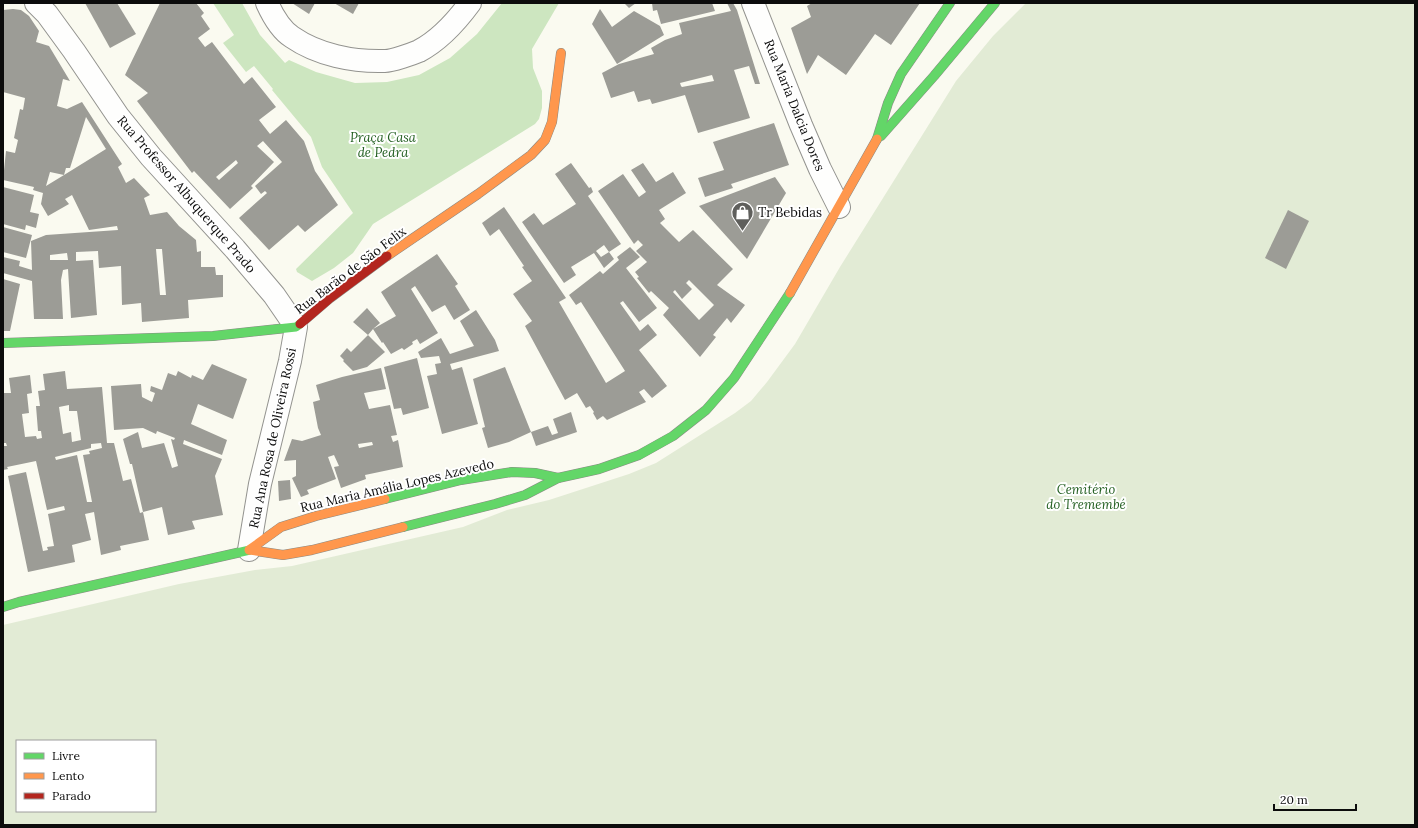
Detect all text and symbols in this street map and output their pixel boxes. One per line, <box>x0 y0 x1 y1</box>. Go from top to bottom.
street label: Rua Maria Dalcia Dores <box>760 37 829 174</box>
street label: Rua Professor Albuquerque Prado <box>114 112 260 277</box>
park label: Praça Casa de Pedra <box>350 129 417 161</box>
shop icon: Tr Bebidas <box>730 199 756 232</box>
place label: Tr Bebidas <box>758 204 822 221</box>
street label: Rua Barão de São Felix <box>291 223 410 318</box>
street label: Rua Ana Rosa de Oliveira Rossi <box>245 346 300 530</box>
street label: Rua Maria Amália Lopes Azevedo <box>299 455 496 516</box>
park label: Cemitério do Tremembé <box>1046 481 1126 513</box>
legend <box>16 740 156 812</box>
text: Livre <box>52 748 80 763</box>
text: Lento <box>52 768 84 783</box>
scale bar <box>1274 786 1356 812</box>
text: Parado <box>52 788 91 803</box>
text: 20 m <box>1280 792 1308 807</box>

